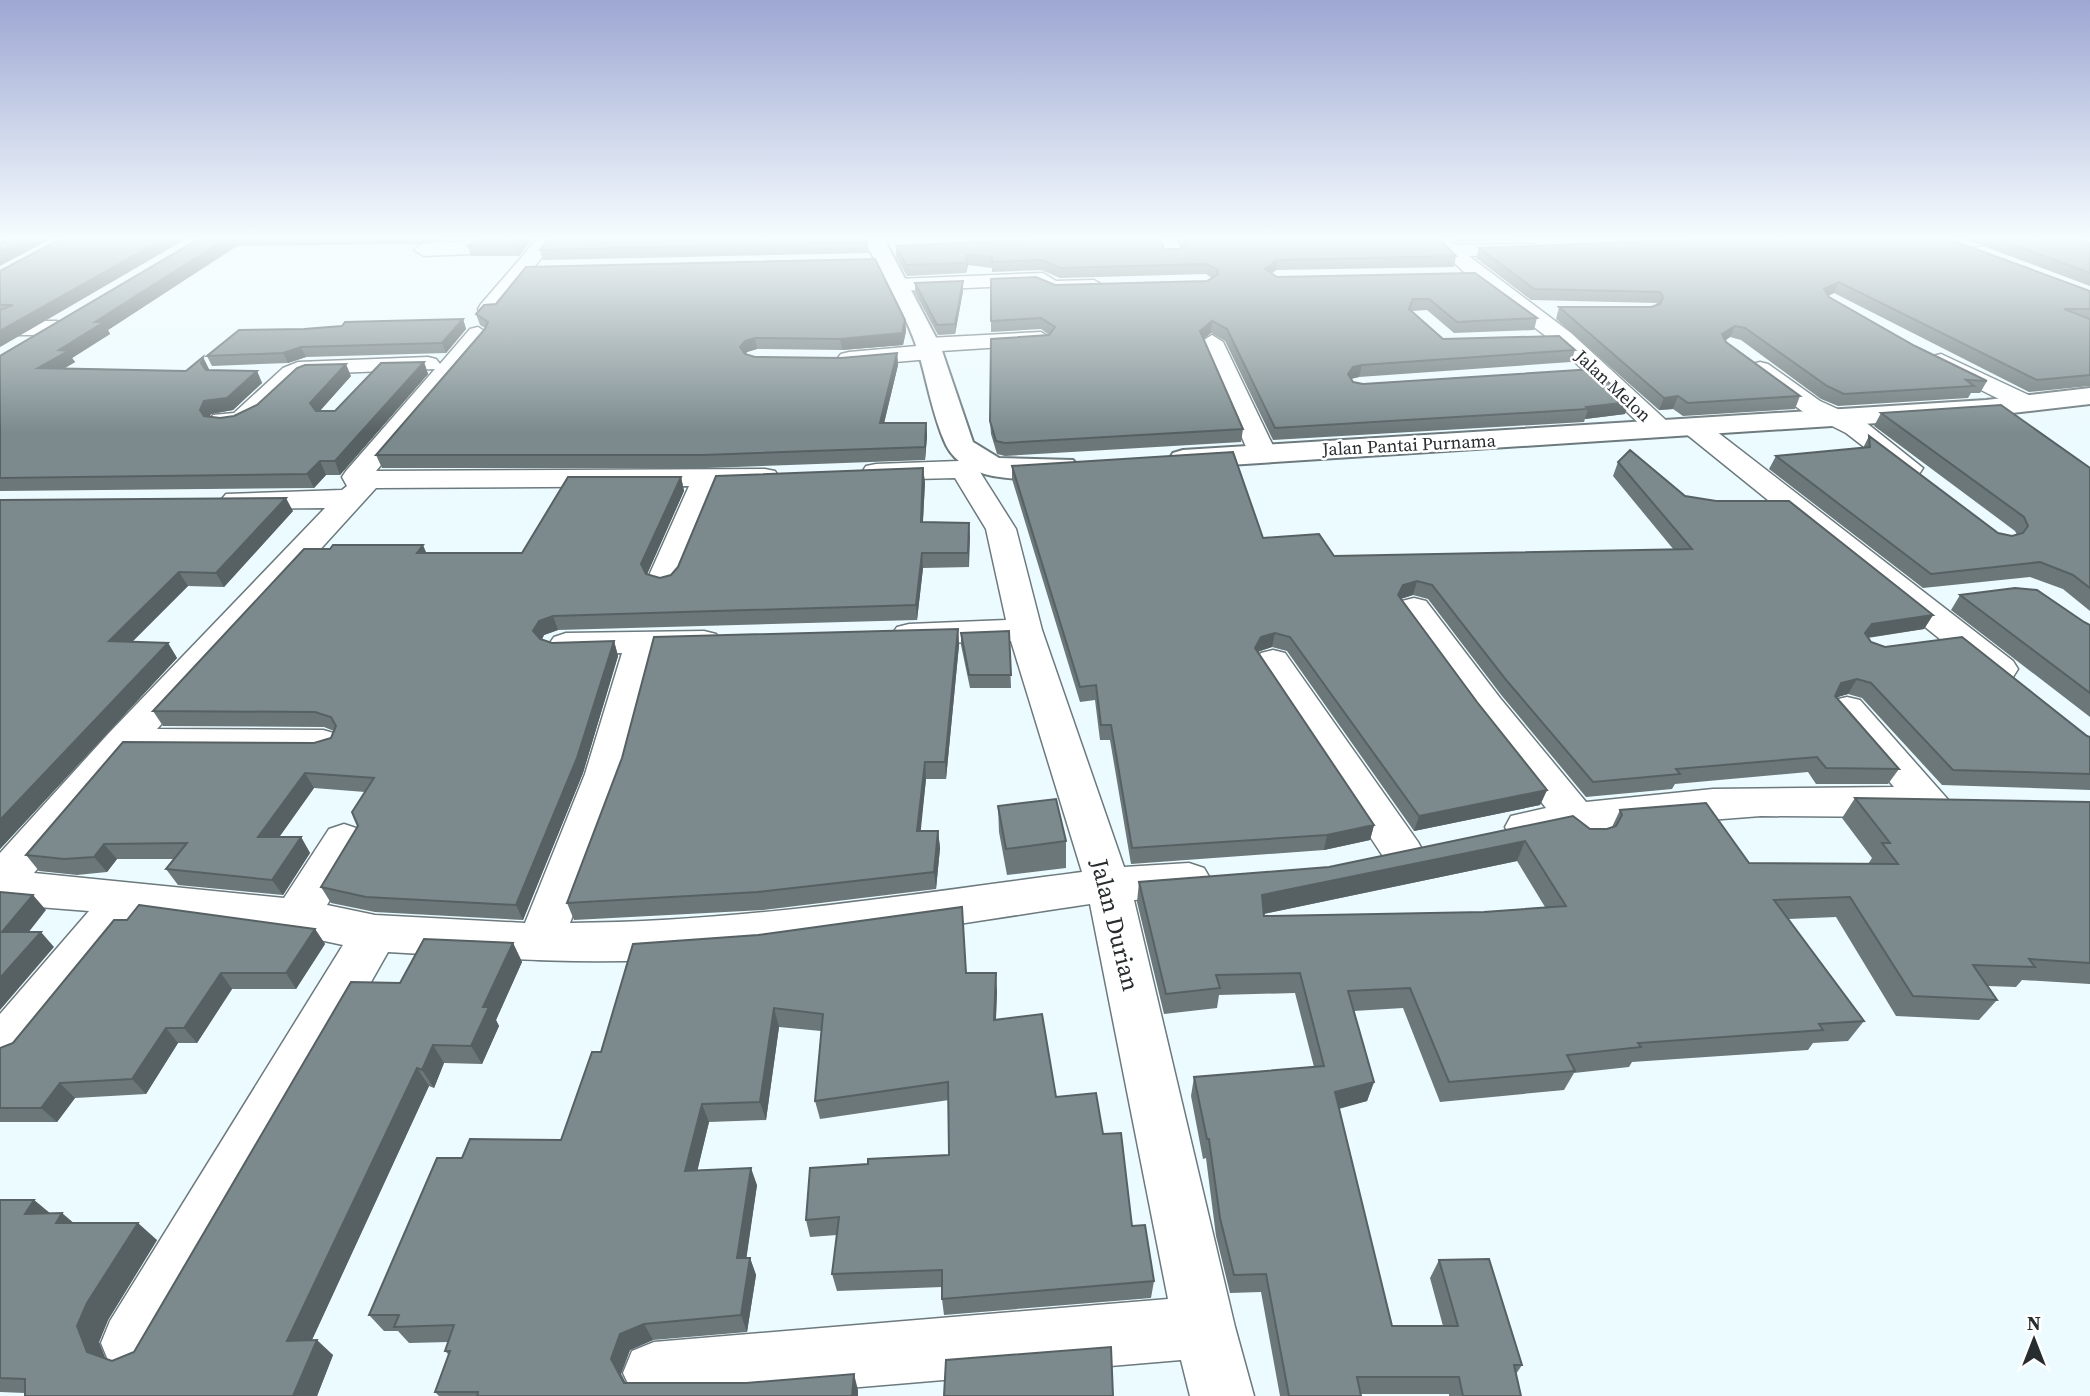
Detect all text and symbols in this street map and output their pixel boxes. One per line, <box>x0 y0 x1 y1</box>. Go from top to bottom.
street label: Jalan Melon <box>1569 343 1657 428</box>
street label: Jalan Pantai Purnama <box>1320 427 1497 462</box>
street label: Jalan Durian <box>1083 855 1148 994</box>
north arrow <box>1999 1305 2069 1375</box>
text: N <box>2027 1310 2041 1336</box>

